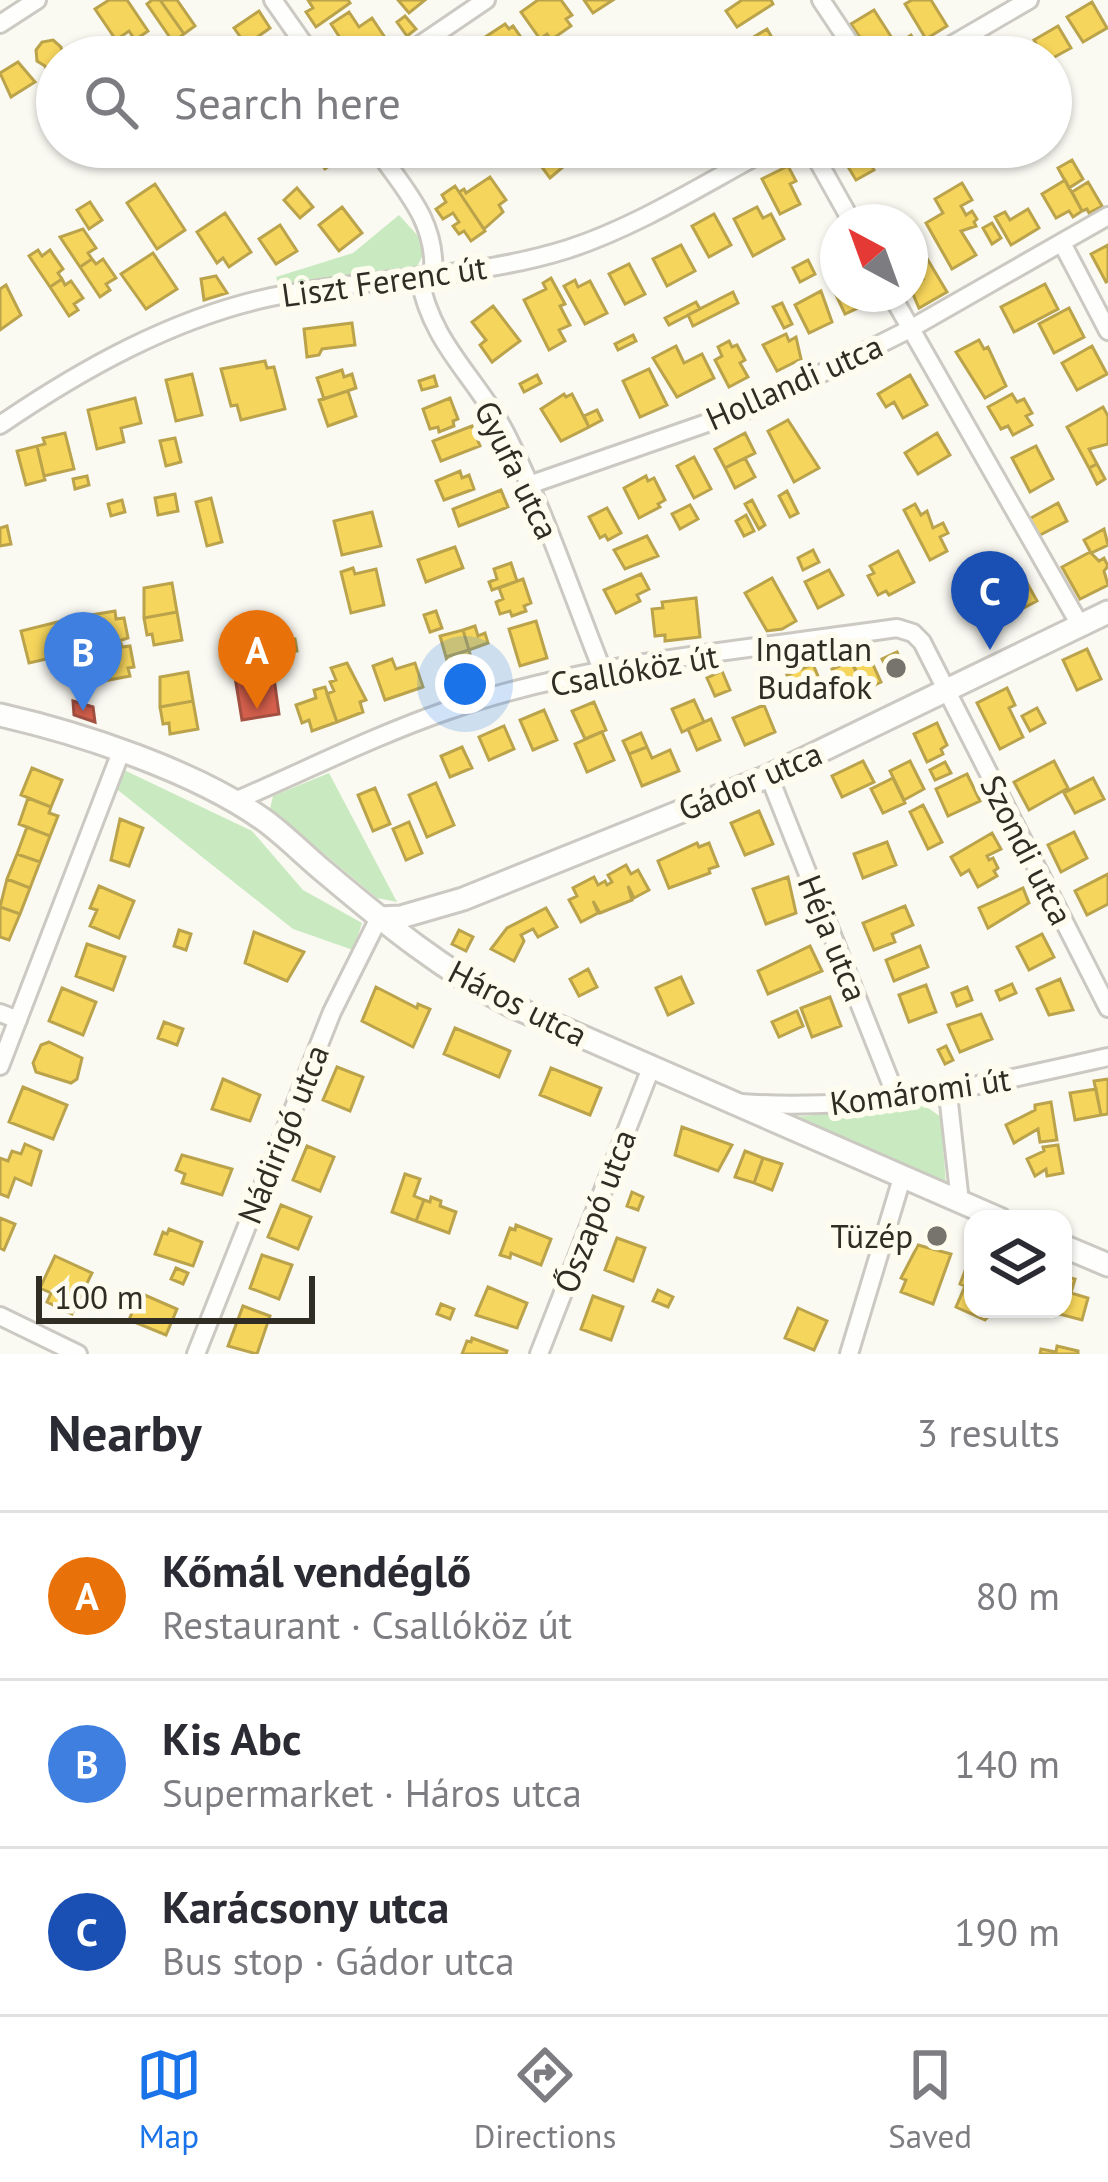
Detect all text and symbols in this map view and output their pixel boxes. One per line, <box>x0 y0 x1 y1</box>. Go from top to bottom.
search box <box>36 36 1072 168</box>
icon: search <box>78 69 144 135</box>
text: Search here <box>174 73 401 131</box>
north arrow <box>820 204 928 312</box>
street label: Liszt Ferenc út <box>279 245 489 316</box>
street label: Hollandi utca <box>699 324 889 440</box>
street label: Gyufa utca <box>465 393 569 546</box>
pin: C <box>951 551 1029 650</box>
pin: A <box>218 610 296 709</box>
pin: B <box>44 612 122 711</box>
place label: Ingatlan Budafok <box>755 627 872 708</box>
street label: Csallóköz út <box>547 634 721 705</box>
your location <box>435 654 495 714</box>
marker: Ingatlan Budafok <box>883 655 909 681</box>
street label: Gádor utca <box>671 731 828 830</box>
street label: Szondi utca <box>971 767 1084 932</box>
street label: Héja utca <box>789 868 878 1007</box>
street label: Háros utca <box>442 949 595 1056</box>
street label: Nádirigó utca <box>227 1038 338 1230</box>
street label: Komáromi út <box>827 1057 1013 1124</box>
street label: Őszapó utca <box>544 1123 645 1299</box>
map controls <box>964 1210 1072 1318</box>
button: layers <box>964 1210 1072 1318</box>
place label: Tüzép <box>831 1214 913 1257</box>
marker: Tüzép <box>924 1223 950 1249</box>
scale bar <box>36 1270 315 1323</box>
text: 100 m <box>54 1275 144 1318</box>
text: Nearby <box>48 1399 202 1465</box>
text: 3 results <box>917 1407 1060 1458</box>
text: Kőmál vendéglő <box>162 1541 471 1599</box>
text: A <box>75 1570 99 1621</box>
text: 80 m <box>975 1570 1060 1621</box>
text: Restaurant · Csallóköz út <box>162 1599 572 1650</box>
text: Kis Abc <box>162 1709 301 1767</box>
text: B <box>75 1738 99 1789</box>
text: 140 m <box>954 1738 1060 1789</box>
text: Supermarket · Háros utca <box>162 1767 582 1818</box>
text: Karácsony utca <box>162 1877 449 1935</box>
text: C <box>76 1906 98 1957</box>
text: 190 m <box>954 1906 1060 1957</box>
text: Bus stop · Gádor utca <box>162 1935 515 1986</box>
tab: Map <box>136 2042 202 2157</box>
tab: Directions <box>474 2042 616 2157</box>
tab: Saved <box>888 2042 972 2157</box>

